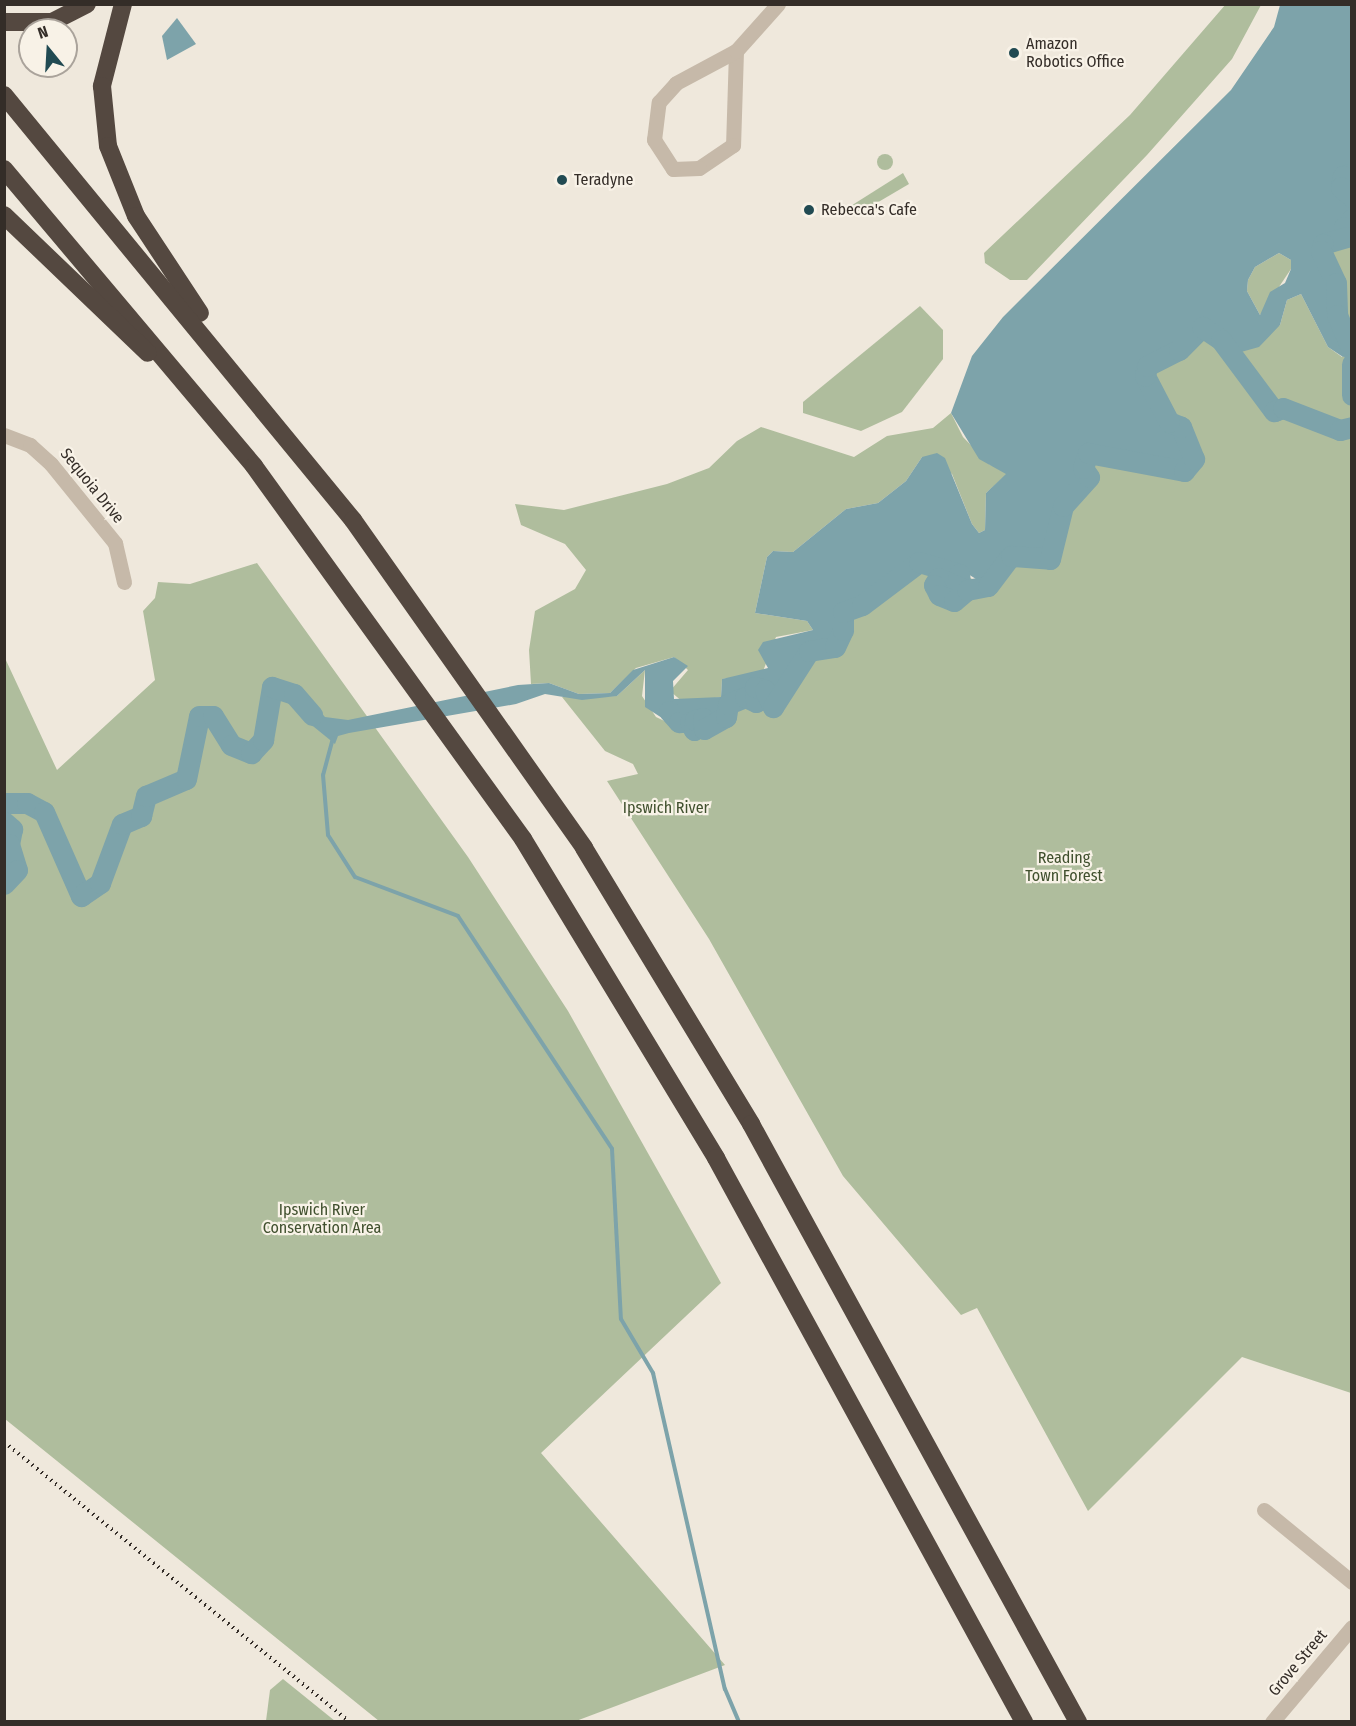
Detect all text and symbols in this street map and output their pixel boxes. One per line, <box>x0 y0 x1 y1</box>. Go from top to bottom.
north arrow <box>18 18 78 78</box>
text: N <box>35 22 50 43</box>
place label: Amazon Robotics Office <box>1026 34 1124 72</box>
marker: Amazon Robotics Office <box>1007 46 1021 60</box>
place label: Teradyne <box>574 170 633 190</box>
marker: Teradyne <box>555 173 569 187</box>
place label: Rebecca's Cafe <box>821 200 917 220</box>
marker: Rebecca's Cafe <box>802 203 816 217</box>
street label: Sequoia Drive <box>56 445 128 527</box>
park label: Ipswich River <box>623 798 709 818</box>
park label: Reading Town Forest <box>1025 848 1103 886</box>
park label: Ipswich River Conservation Area <box>263 1200 381 1238</box>
street label: Grove Street <box>1265 1626 1331 1700</box>

